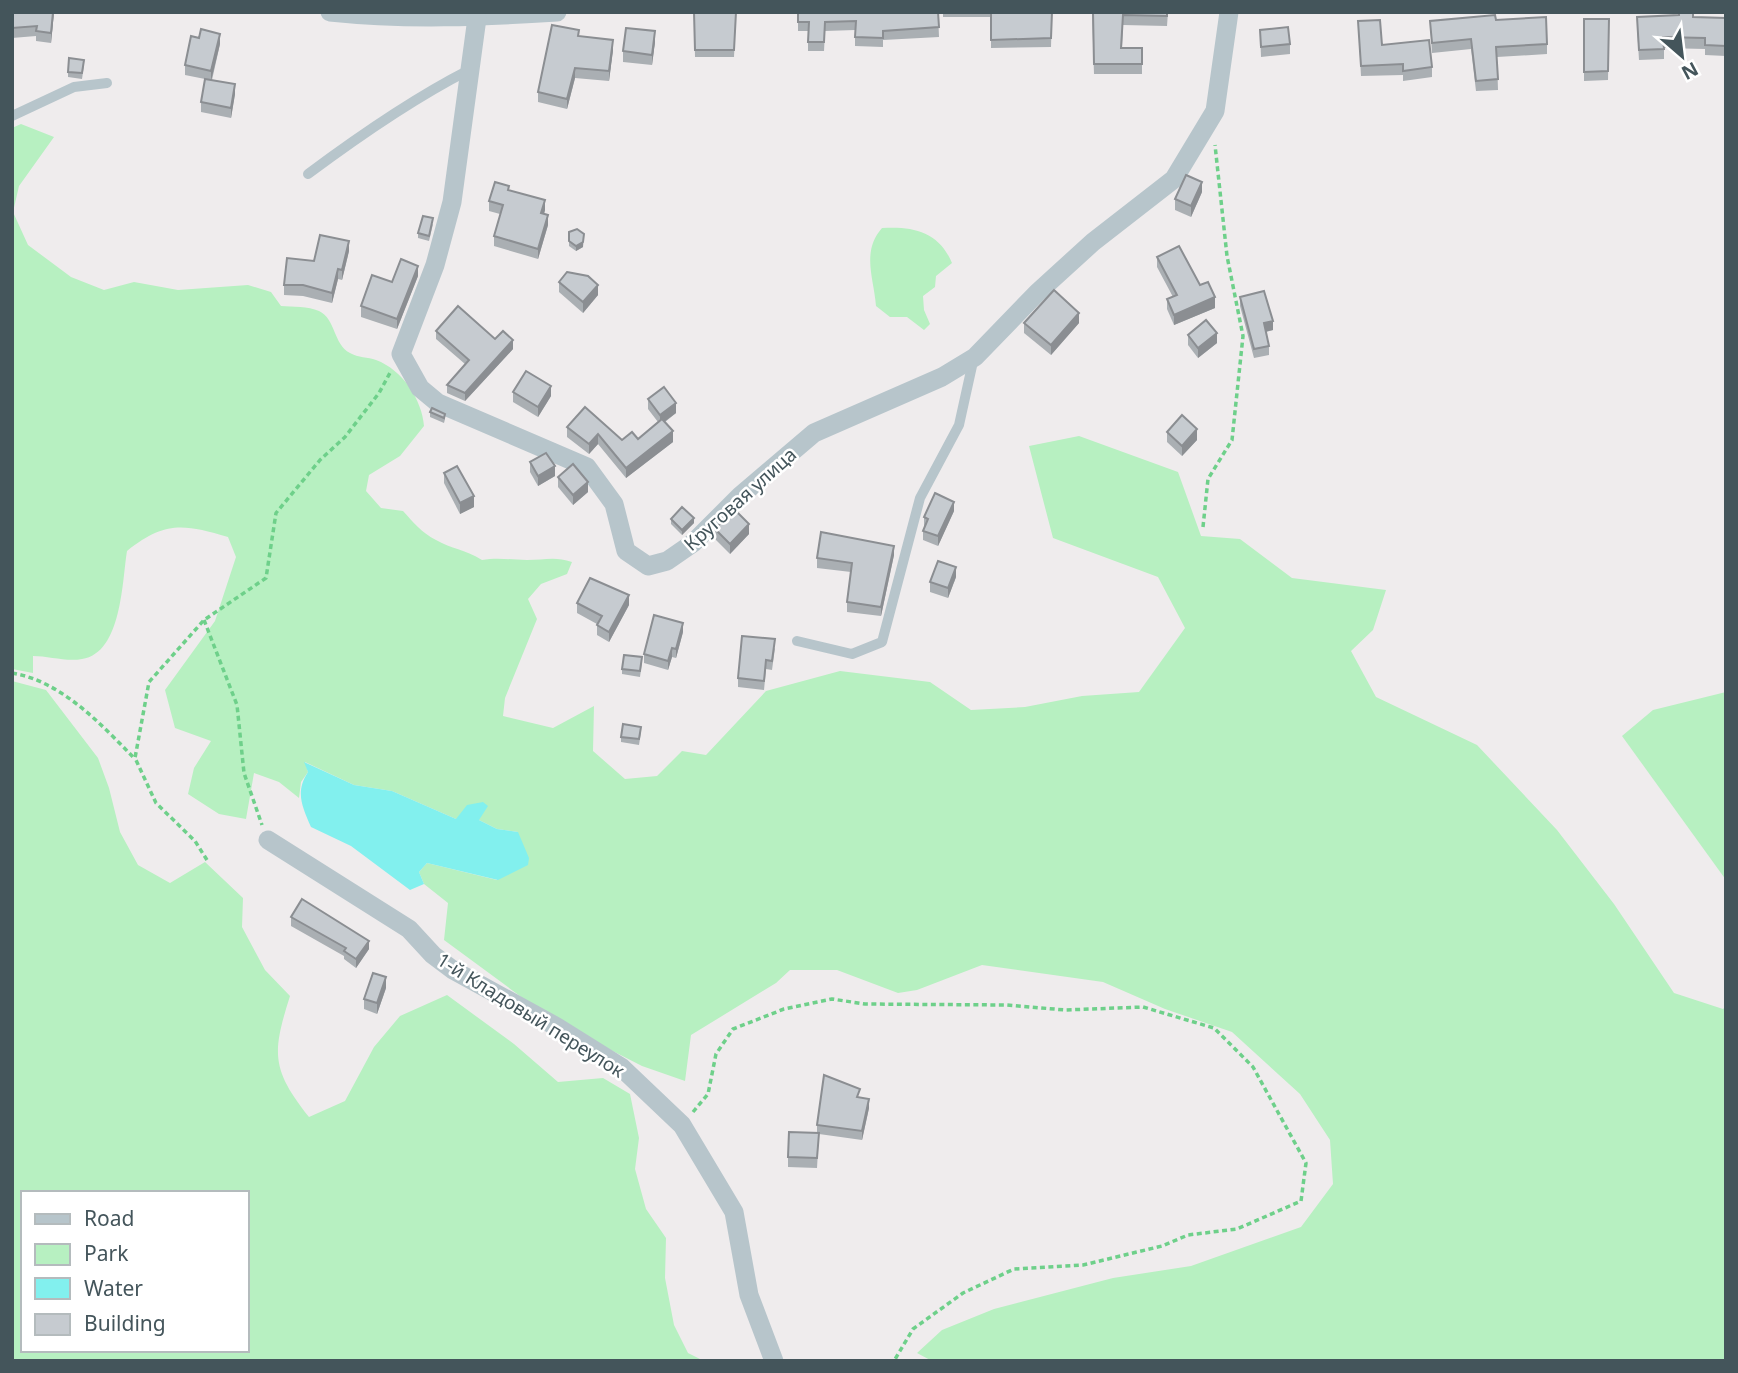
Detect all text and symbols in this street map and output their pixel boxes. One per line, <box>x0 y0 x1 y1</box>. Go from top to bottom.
north arrow <box>1647 21 1717 91</box>
text: N <box>1677 56 1703 86</box>
street label: Круговая улица <box>678 441 802 557</box>
street label: 1-й Кладовый переулок <box>432 947 630 1083</box>
legend <box>21 1191 248 1352</box>
text: Road <box>84 1204 134 1232</box>
text: Park <box>84 1239 129 1267</box>
text: Water <box>84 1274 143 1302</box>
text: Building <box>84 1309 166 1337</box>

